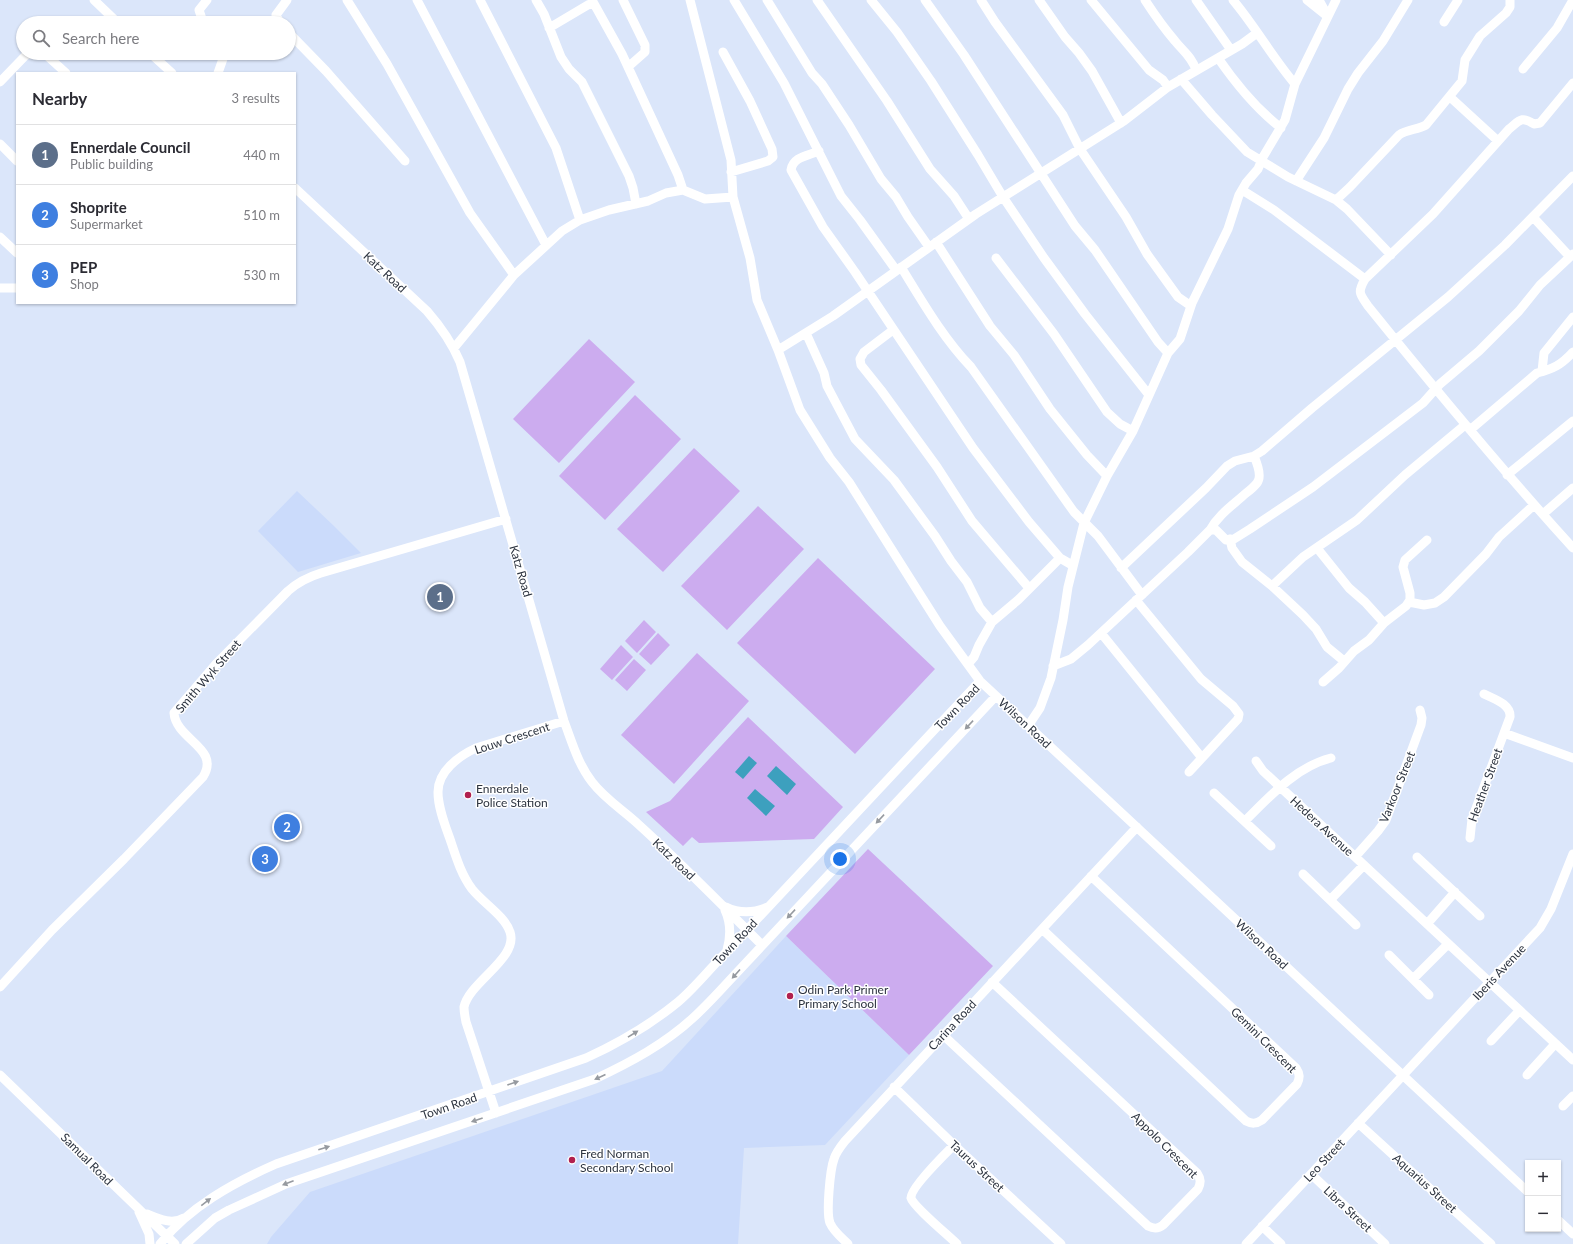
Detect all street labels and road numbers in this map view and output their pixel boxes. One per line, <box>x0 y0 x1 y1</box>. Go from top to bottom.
street label: Katz Road <box>360 248 410 296</box>
street label: Katz Road <box>506 543 536 599</box>
street label: Smith Wyk Street <box>172 636 244 716</box>
street label: Town Road <box>931 681 983 733</box>
street label: Wilson Road <box>996 695 1054 751</box>
street label: Louw Crescent <box>473 719 552 757</box>
street label: Heather Street <box>1465 745 1506 824</box>
street label: Varkoor Street <box>1376 748 1418 825</box>
street label: Hedera Avenue <box>1287 793 1357 859</box>
street label: Katz Road <box>650 835 698 883</box>
street label: Town Road <box>710 916 760 968</box>
street label: Wilson Road <box>1233 916 1291 972</box>
street label: Iberis Avenue <box>1469 941 1529 1003</box>
street label: Carina Road <box>925 997 979 1053</box>
street label: Gemini Crescent <box>1228 1004 1301 1077</box>
street label: Town Road <box>419 1089 479 1123</box>
street label: Appolo Crescent <box>1129 1109 1202 1182</box>
street label: Samual Road <box>58 1130 116 1188</box>
street label: Leo Street <box>1300 1135 1348 1185</box>
street label: Taurus Street <box>947 1137 1008 1196</box>
street label: Aquarius Street <box>1390 1150 1461 1216</box>
street label: Libra Street <box>1321 1183 1376 1236</box>

